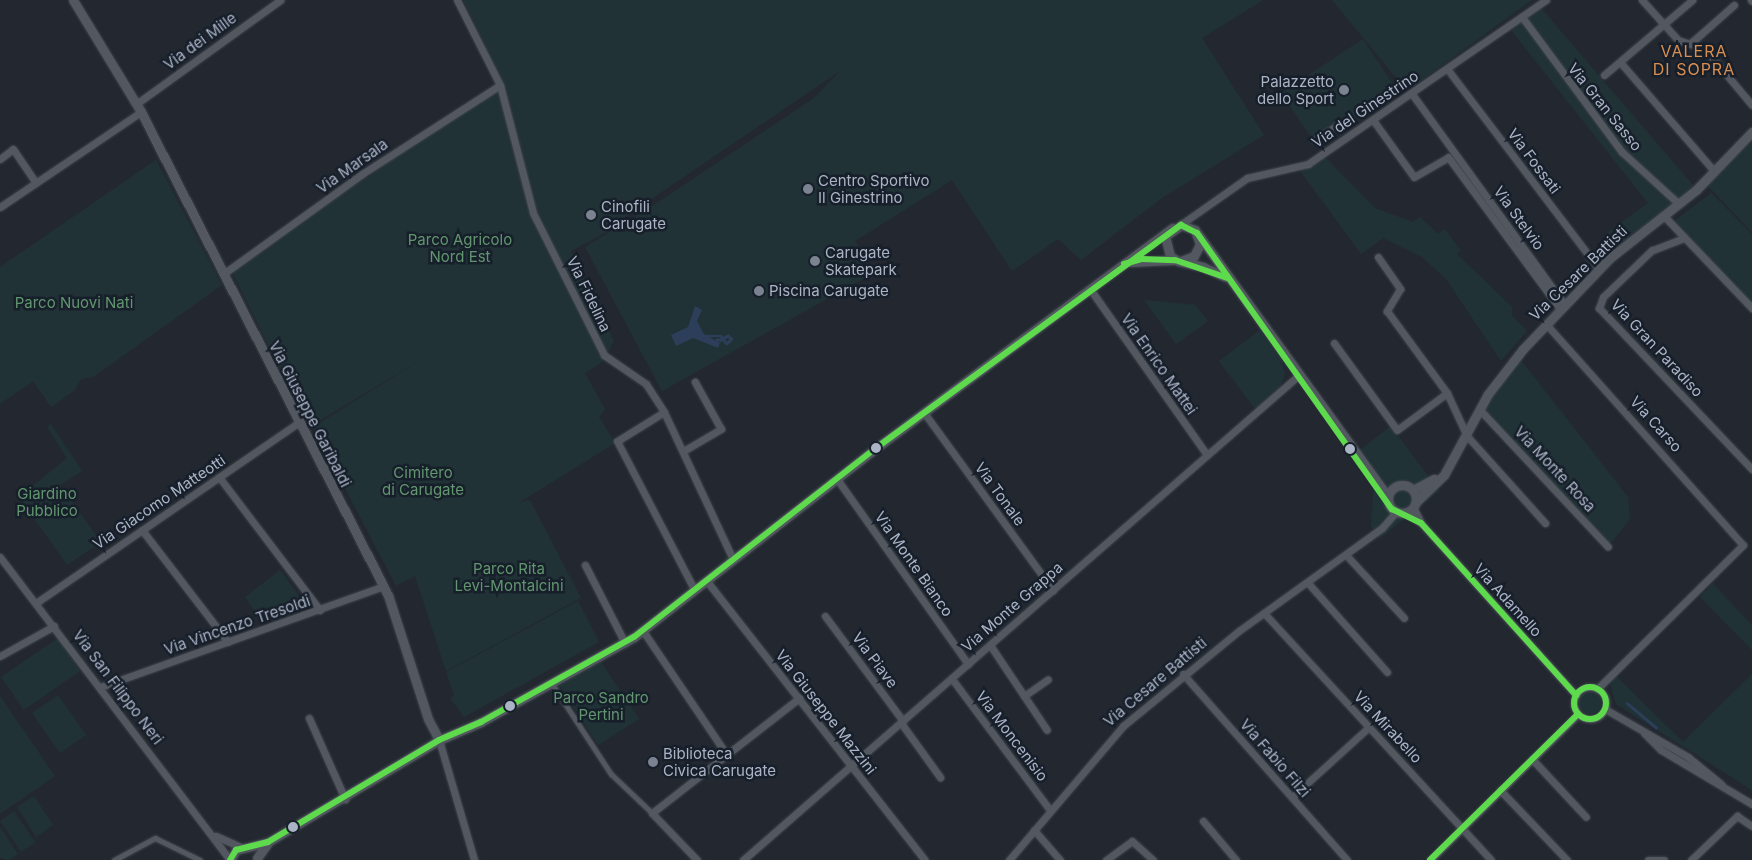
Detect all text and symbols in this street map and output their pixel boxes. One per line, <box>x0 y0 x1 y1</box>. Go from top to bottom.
street label: Via dei Mille <box>160 9 240 73</box>
district label: VALERA DI SOPRA <box>1652 41 1736 79</box>
street label: Via Gran Sasso <box>1564 59 1646 155</box>
street label: Via del Ginestrino <box>1308 67 1422 151</box>
place label: Palazzetto dello Sport <box>1257 72 1334 107</box>
marker: Palazzetto dello Sport <box>1338 84 1350 96</box>
street label: Via Fossati <box>1504 125 1564 197</box>
street label: Via Marsala <box>313 135 391 197</box>
place label: Centro Sportivo Il Ginestrino <box>818 171 929 206</box>
marker: Centro Sportivo Il Ginestrino <box>802 183 814 195</box>
street label: Via Stelvio <box>1490 183 1548 253</box>
place label: Cinofili Carugate <box>601 197 666 232</box>
marker: Cinofili Carugate <box>585 209 597 221</box>
street label: Via Cesare Battisti <box>1525 222 1631 324</box>
park label: Parco Agricolo Nord Est <box>408 230 512 265</box>
place label: Carugate Skatepark <box>825 243 897 278</box>
street label: Via Fidelina <box>563 253 615 335</box>
marker: Carugate Skatepark <box>809 255 821 267</box>
place label: Piscina Carugate <box>769 282 889 300</box>
marker: Piscina Carugate <box>753 285 765 297</box>
park label: Parco Nuovi Nati <box>15 294 133 312</box>
street label: Via Gran Paradiso <box>1607 296 1707 400</box>
street label: Via Enrico Mattei <box>1117 310 1201 418</box>
street label: Via Giuseppe Garibaldi <box>265 338 355 490</box>
street label: Via Carso <box>1626 393 1686 455</box>
street label: Via Monte Rosa <box>1511 422 1599 516</box>
unlabelled marker <box>871 443 881 453</box>
unlabelled marker <box>1345 444 1355 454</box>
street label: Via Giacomo Matteotti <box>89 451 229 553</box>
street label: Via Tonale <box>971 459 1029 529</box>
park label: Cimitero di Carugate <box>382 463 464 498</box>
park label: Giardino Pubblico <box>16 484 78 519</box>
street label: Via Monte Bianco <box>871 508 957 620</box>
street label: Via Monte Grappa <box>958 558 1066 656</box>
park label: Parco Rita Levi-Montalcini <box>454 559 564 594</box>
street label: Via Adamello <box>1470 560 1546 640</box>
street label: Via Vincenzo Tresoldi <box>162 592 312 658</box>
street label: Via San Filippo Neri <box>69 626 167 748</box>
street label: Via Piave <box>848 629 902 691</box>
street label: Via Cesare Battisti <box>1100 634 1210 730</box>
street label: Via Giuseppe Mazzini <box>772 646 880 778</box>
street label: Via Moncenisio <box>972 687 1052 785</box>
street label: Via Mirabello <box>1350 687 1426 767</box>
park label: Parco Sandro Pertini <box>553 688 649 723</box>
unlabelled marker <box>505 701 515 711</box>
street label: Via Fabio Filzi <box>1236 715 1314 801</box>
place label: Biblioteca Civica Carugate <box>663 744 776 779</box>
marker: Biblioteca Civica Carugate <box>647 756 659 768</box>
unlabelled marker <box>288 822 298 832</box>

